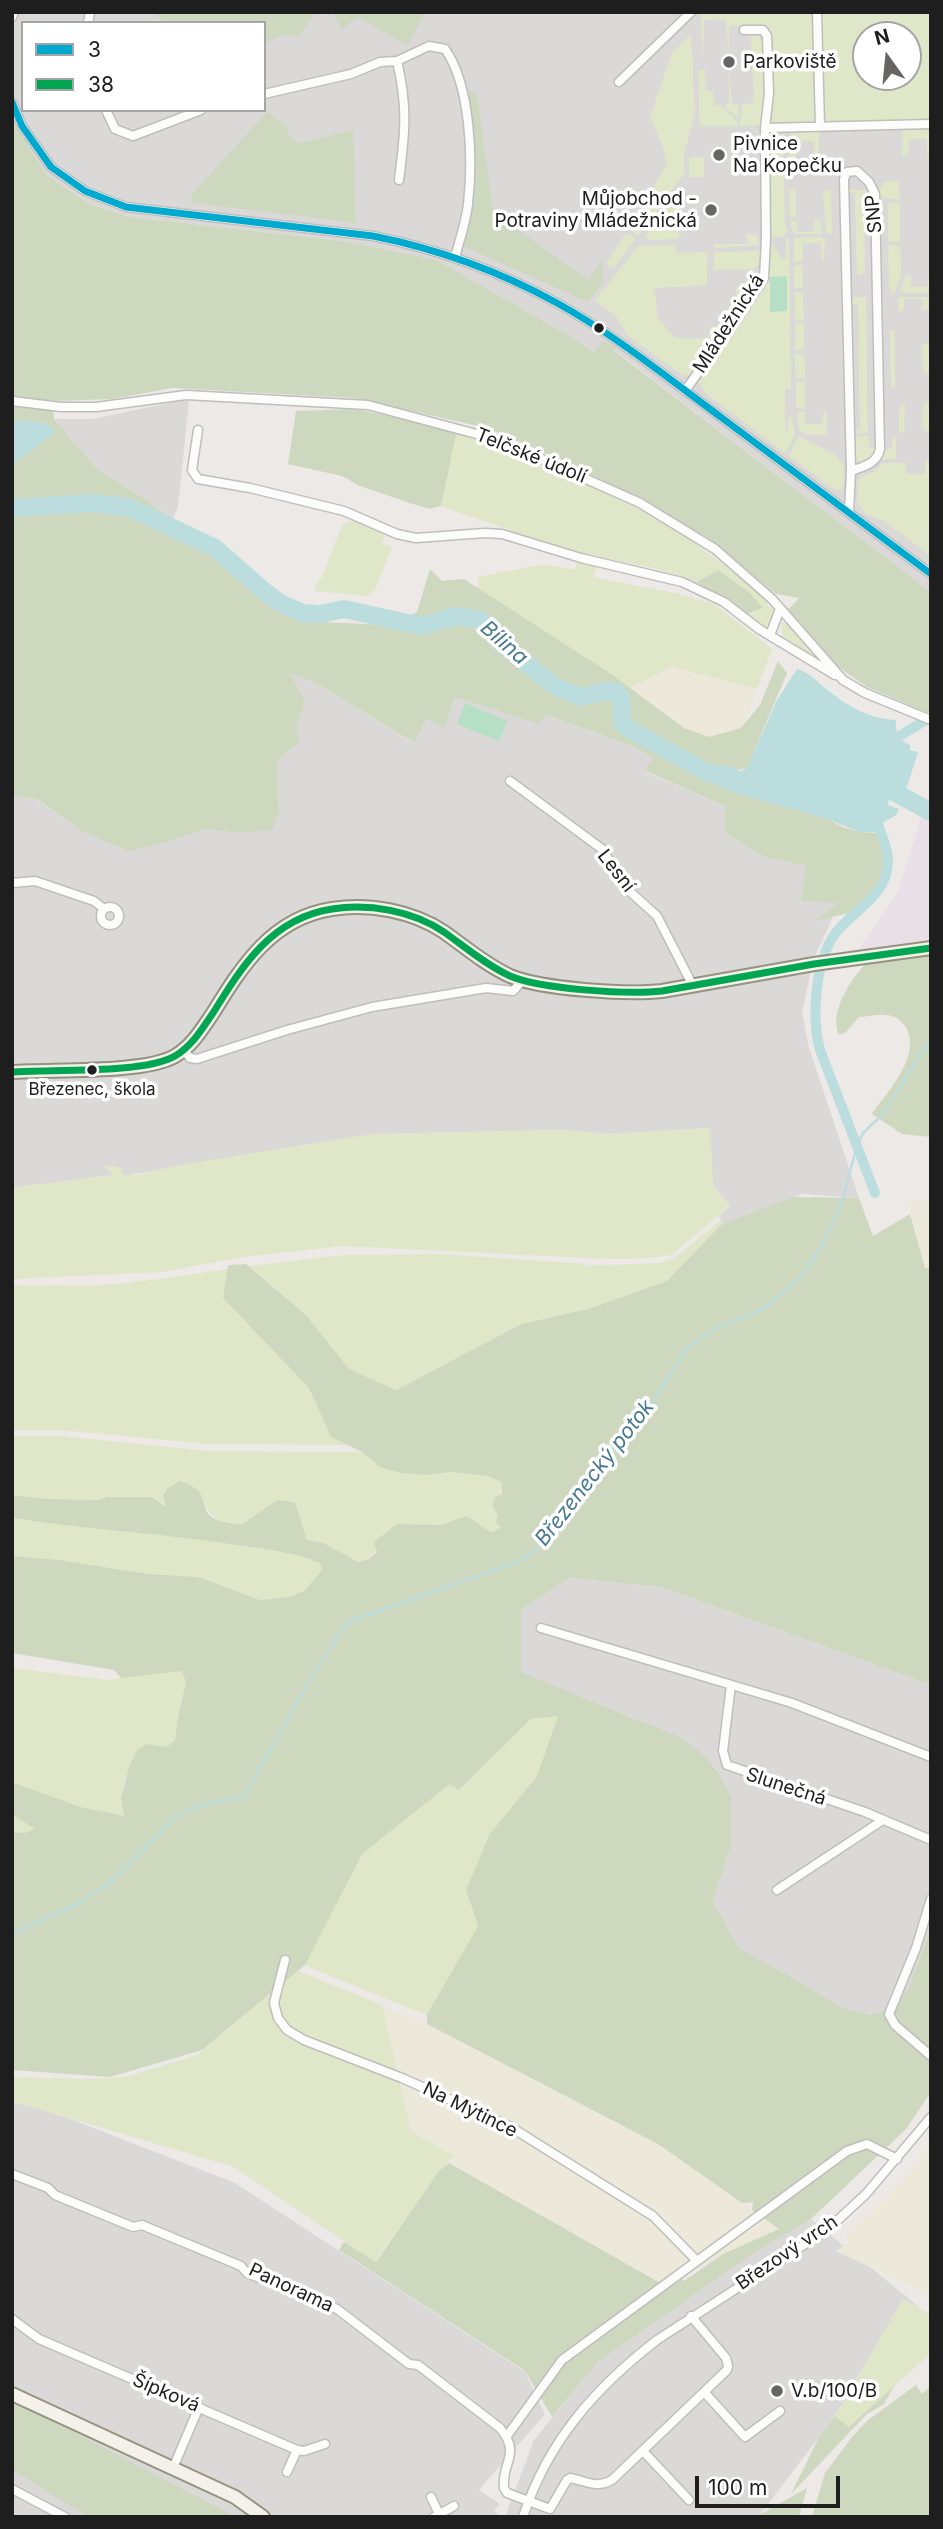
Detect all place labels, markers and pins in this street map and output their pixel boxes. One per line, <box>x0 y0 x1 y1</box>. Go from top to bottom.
place label: Parkoviště <box>743 51 837 73</box>
marker: Parkoviště <box>721 54 737 70</box>
place label: Pivnice Na Kopečku <box>733 133 842 177</box>
marker: Pivnice Na Kopečku <box>711 147 727 163</box>
place label: Můjobchod - Potraviny Mládežnická <box>494 188 697 232</box>
marker: Můjobchod - Potraviny Mládežnická <box>703 202 719 218</box>
unlabelled marker <box>592 321 606 335</box>
marker: Březenec, škola <box>85 1063 99 1077</box>
place label: Březenec, škola <box>28 1080 156 1100</box>
place label: V.b/100/B <box>791 2380 877 2402</box>
marker: V.b/100/B <box>769 2383 785 2399</box>

